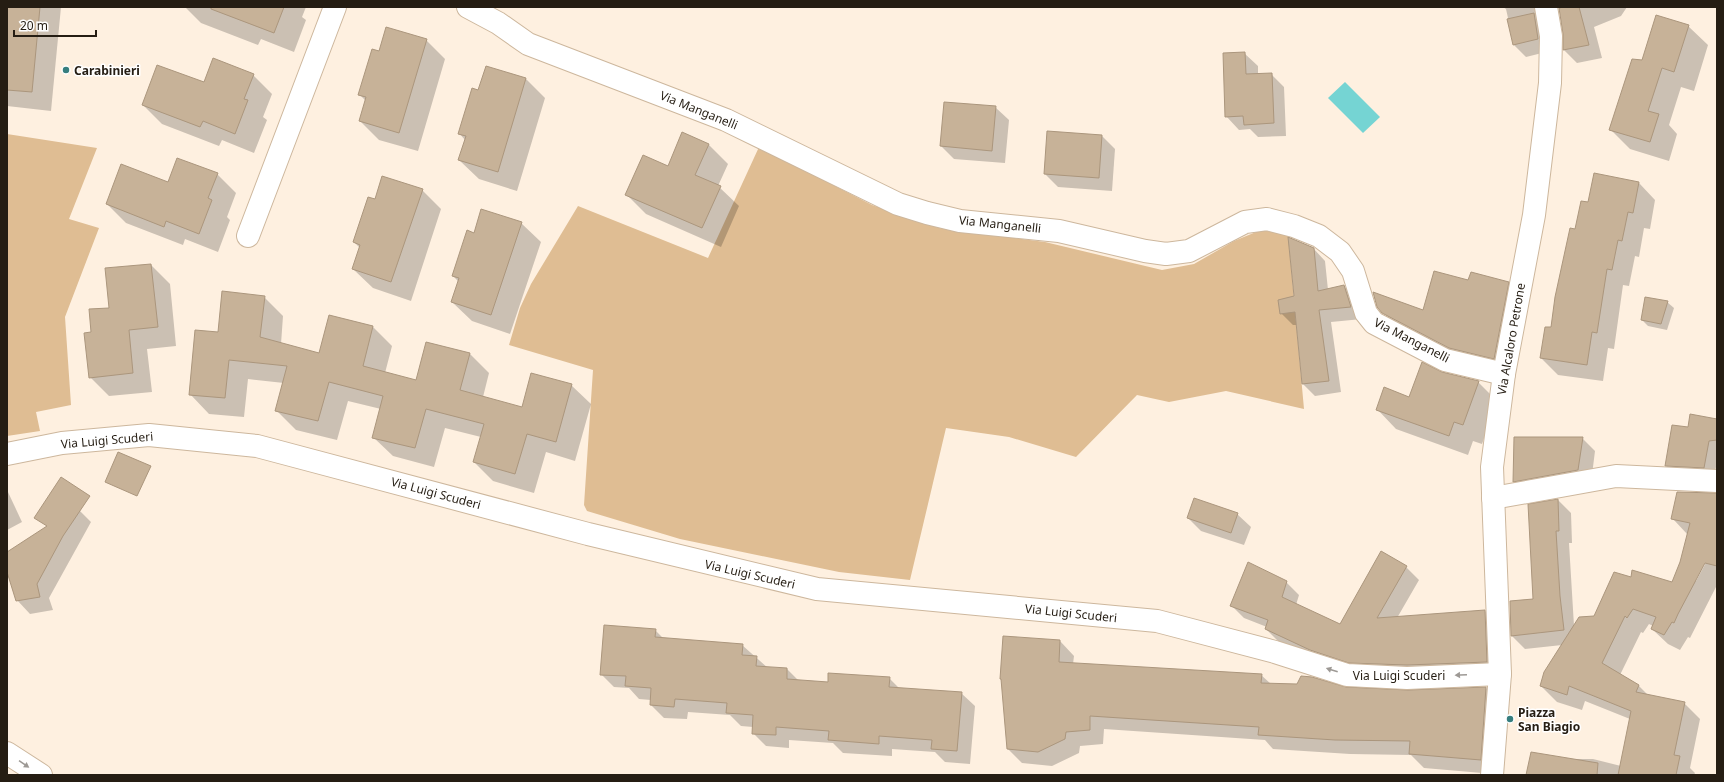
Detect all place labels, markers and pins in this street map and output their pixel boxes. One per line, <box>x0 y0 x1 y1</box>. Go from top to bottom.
place label: Carabinieri <box>74 62 140 79</box>
marker: Carabinieri <box>61 65 71 75</box>
place label: Piazza San Biagio <box>1518 704 1580 735</box>
marker: Piazza San Biagio <box>1505 714 1515 724</box>

